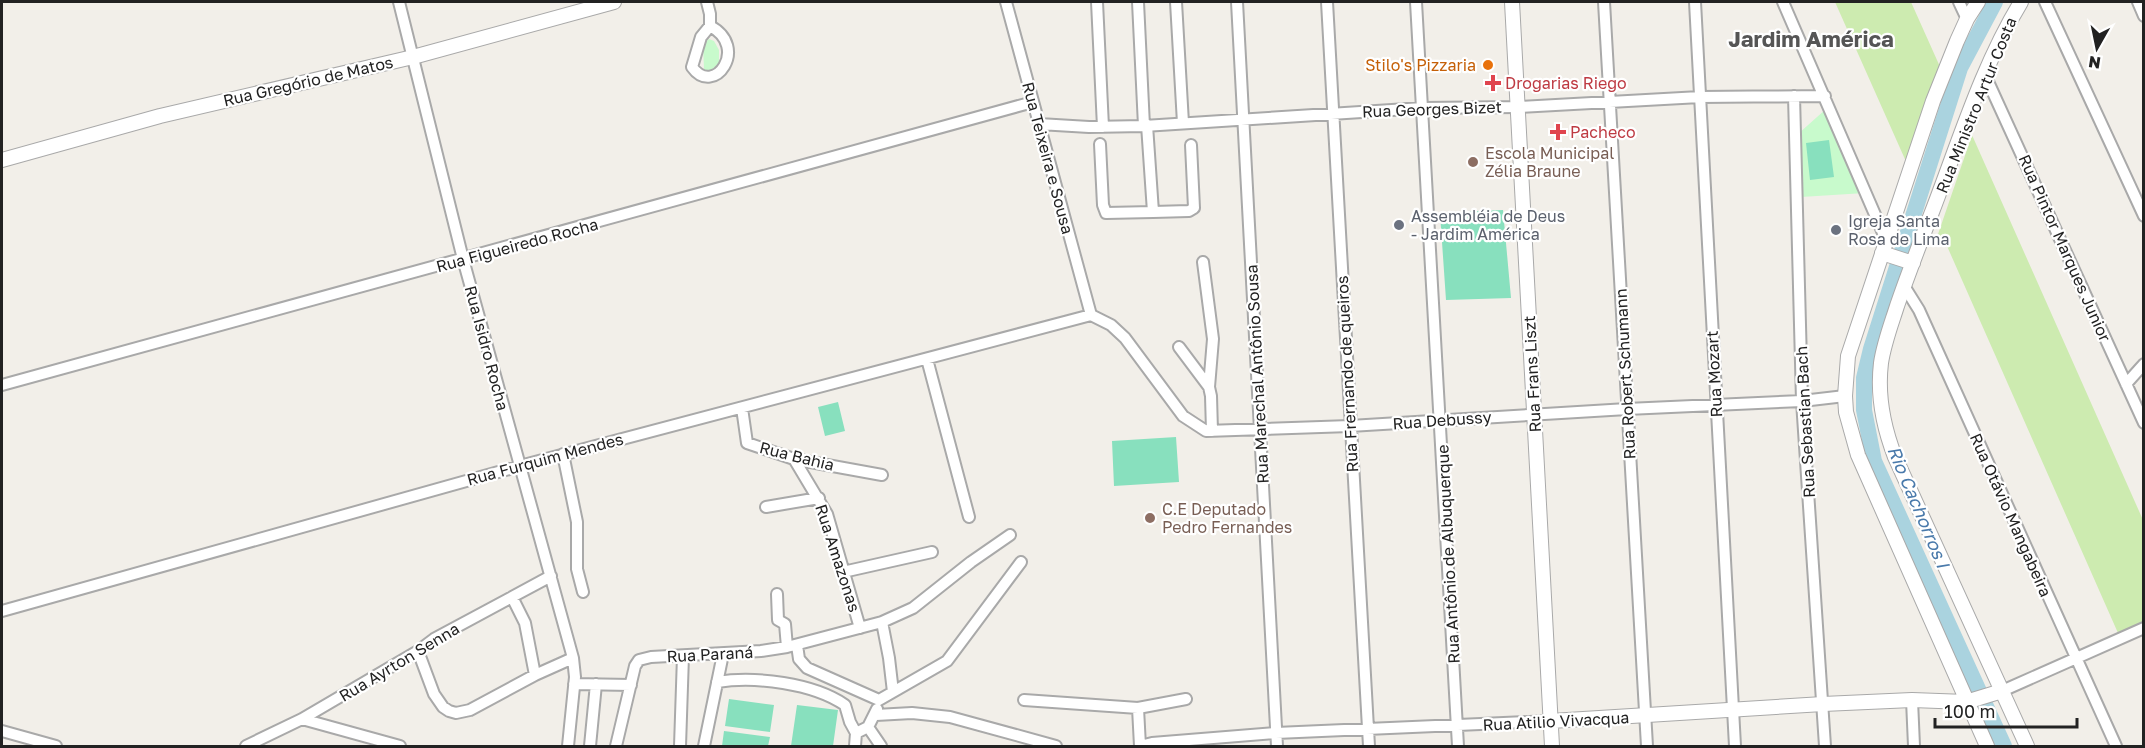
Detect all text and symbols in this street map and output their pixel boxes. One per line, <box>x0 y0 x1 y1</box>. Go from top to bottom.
street label: Rua Ministro Artur Costa <box>1932 14 2020 196</box>
north arrow <box>2067 18 2127 78</box>
district label: Jardim América <box>1728 25 1894 52</box>
street label: Rua Gregório de Matos <box>221 52 395 110</box>
text: N <box>2087 52 2102 74</box>
place label: Stilo's Pizzaria <box>1365 55 1476 75</box>
marker: Stilo's Pizzaria <box>1481 58 1495 72</box>
place label: Drogarias Riego <box>1505 73 1627 93</box>
marker: Drogarias Riego <box>1486 76 1500 90</box>
street label: Rua Teixeira e Sousa <box>1018 80 1078 236</box>
street label: Rua Georges Bizet <box>1362 97 1502 121</box>
place label: Pacheco <box>1570 122 1636 142</box>
marker: Pacheco <box>1551 125 1565 139</box>
place label: Escola Municipal Zélia Braune <box>1485 143 1614 181</box>
street label: Rua Pintor Marques Junior <box>2015 151 2115 345</box>
marker: Escola Municipal Zélia Braune <box>1466 155 1480 169</box>
place label: Assembléia de Deus - Jardim América <box>1411 206 1565 244</box>
place label: Igreja Santa Rosa de Lima <box>1848 211 1950 249</box>
street label: Rua Figueiredo Rocha <box>434 214 600 276</box>
marker: Assembléia de Deus - Jardim América <box>1392 218 1406 232</box>
marker: Igreja Santa Rosa de Lima <box>1829 223 1843 237</box>
street label: Rua Marechal Antônio Sousa <box>1241 264 1273 484</box>
street label: Rua Frernando de queiros <box>1332 275 1362 473</box>
street label: Rua Isidro Rocha <box>461 283 513 413</box>
street label: Rua Robert Schumann <box>1611 288 1639 460</box>
street label: Rua Frans Liszt <box>1519 315 1545 433</box>
street label: Rua Mozart <box>1702 330 1726 418</box>
street label: Rua Sebastian Bach <box>1791 346 1819 498</box>
street label: Rua Debussy <box>1392 407 1492 433</box>
street label: Rua Furquim Mendes <box>465 429 625 489</box>
street label: Rua Otávio Mangabeira <box>1966 430 2056 600</box>
street label: Rua Bahia <box>758 437 836 475</box>
water label: Rio Cachorros I <box>1883 442 1955 572</box>
street label: Rua Antônio de Albuquerque <box>1432 444 1464 664</box>
place label: C.E Deputado Pedro Fernandes <box>1162 499 1292 537</box>
street label: Rua Amazonas <box>811 501 865 615</box>
marker: C.E Deputado Pedro Fernandes <box>1143 511 1157 525</box>
street label: Rua Ayrton Senna <box>335 618 463 706</box>
street label: Rua Paraná <box>666 642 754 666</box>
scale bar <box>1935 691 2078 729</box>
text: 100 m <box>1944 700 1995 722</box>
street label: Rua Atilio Vivacqua <box>1482 707 1630 735</box>

